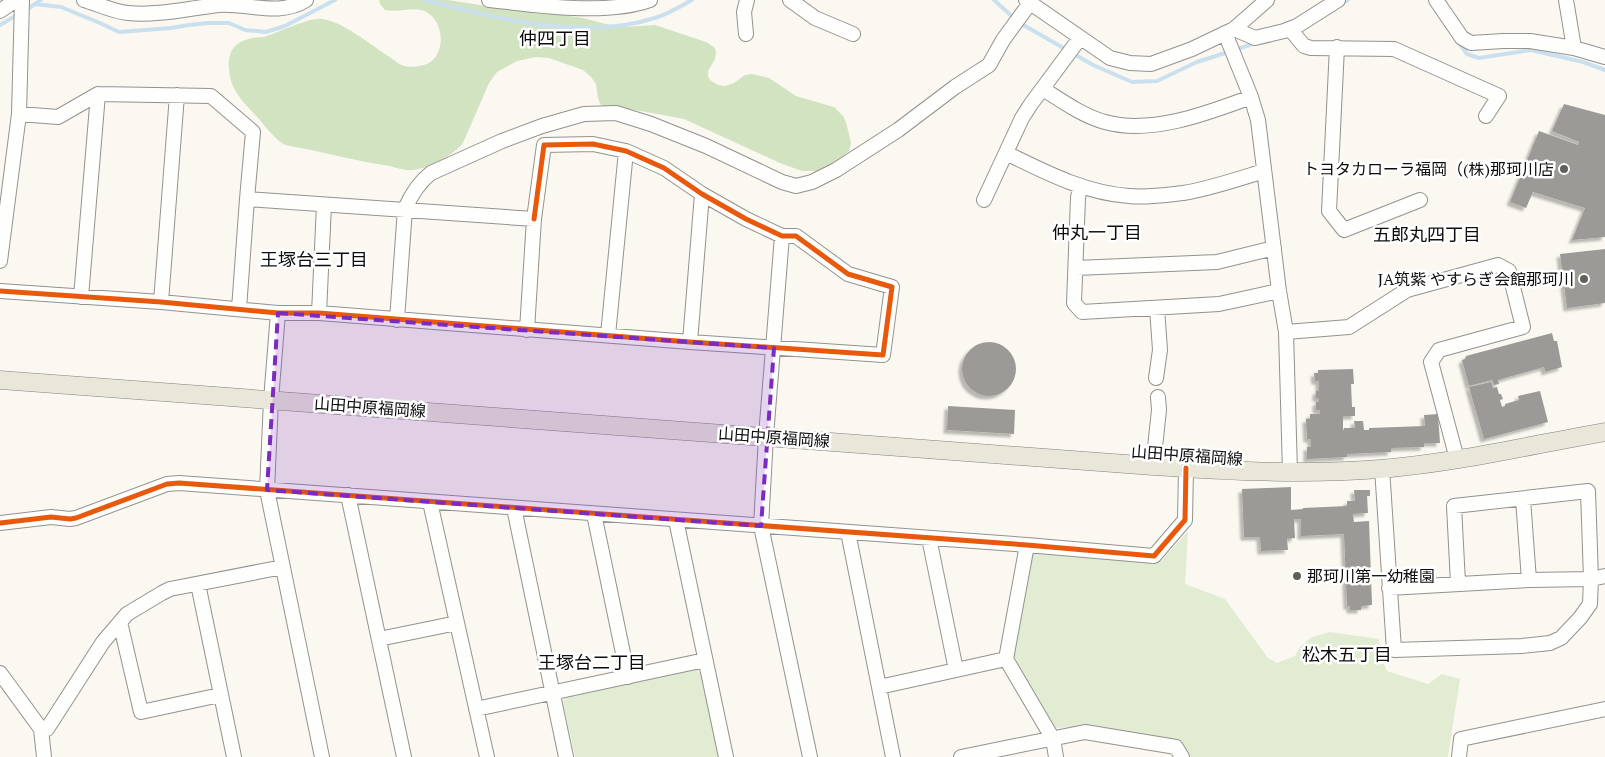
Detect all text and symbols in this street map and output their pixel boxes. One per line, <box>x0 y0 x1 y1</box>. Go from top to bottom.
district label: 仲四丁目 <box>519 26 591 50</box>
place label: トヨタカローラ福岡（(株)那珂川店 <box>1303 158 1554 180</box>
marker: トヨタカローラ福岡（(株)那珂川店 <box>1558 163 1570 175</box>
district label: 仲丸一丁目 <box>1052 220 1142 244</box>
district label: 五郎丸四丁目 <box>1373 222 1481 246</box>
district label: 王塚台三丁目 <box>260 247 368 271</box>
place label: JA筑紫 やすらぎ会館那珂川 <box>1378 268 1574 290</box>
marker: JA筑紫 やすらぎ会館那珂川 <box>1578 273 1590 285</box>
street label: 山田中原福岡線 <box>313 392 427 422</box>
street label: 山田中原福岡線 <box>717 422 831 452</box>
street label: 山田中原福岡線 <box>1130 440 1244 470</box>
place label: 那珂川第一幼稚園 <box>1307 565 1435 587</box>
marker: 那珂川第一幼稚園 <box>1291 570 1303 582</box>
district label: 松木五丁目 <box>1302 642 1392 666</box>
district label: 王塚台二丁目 <box>538 650 646 674</box>

